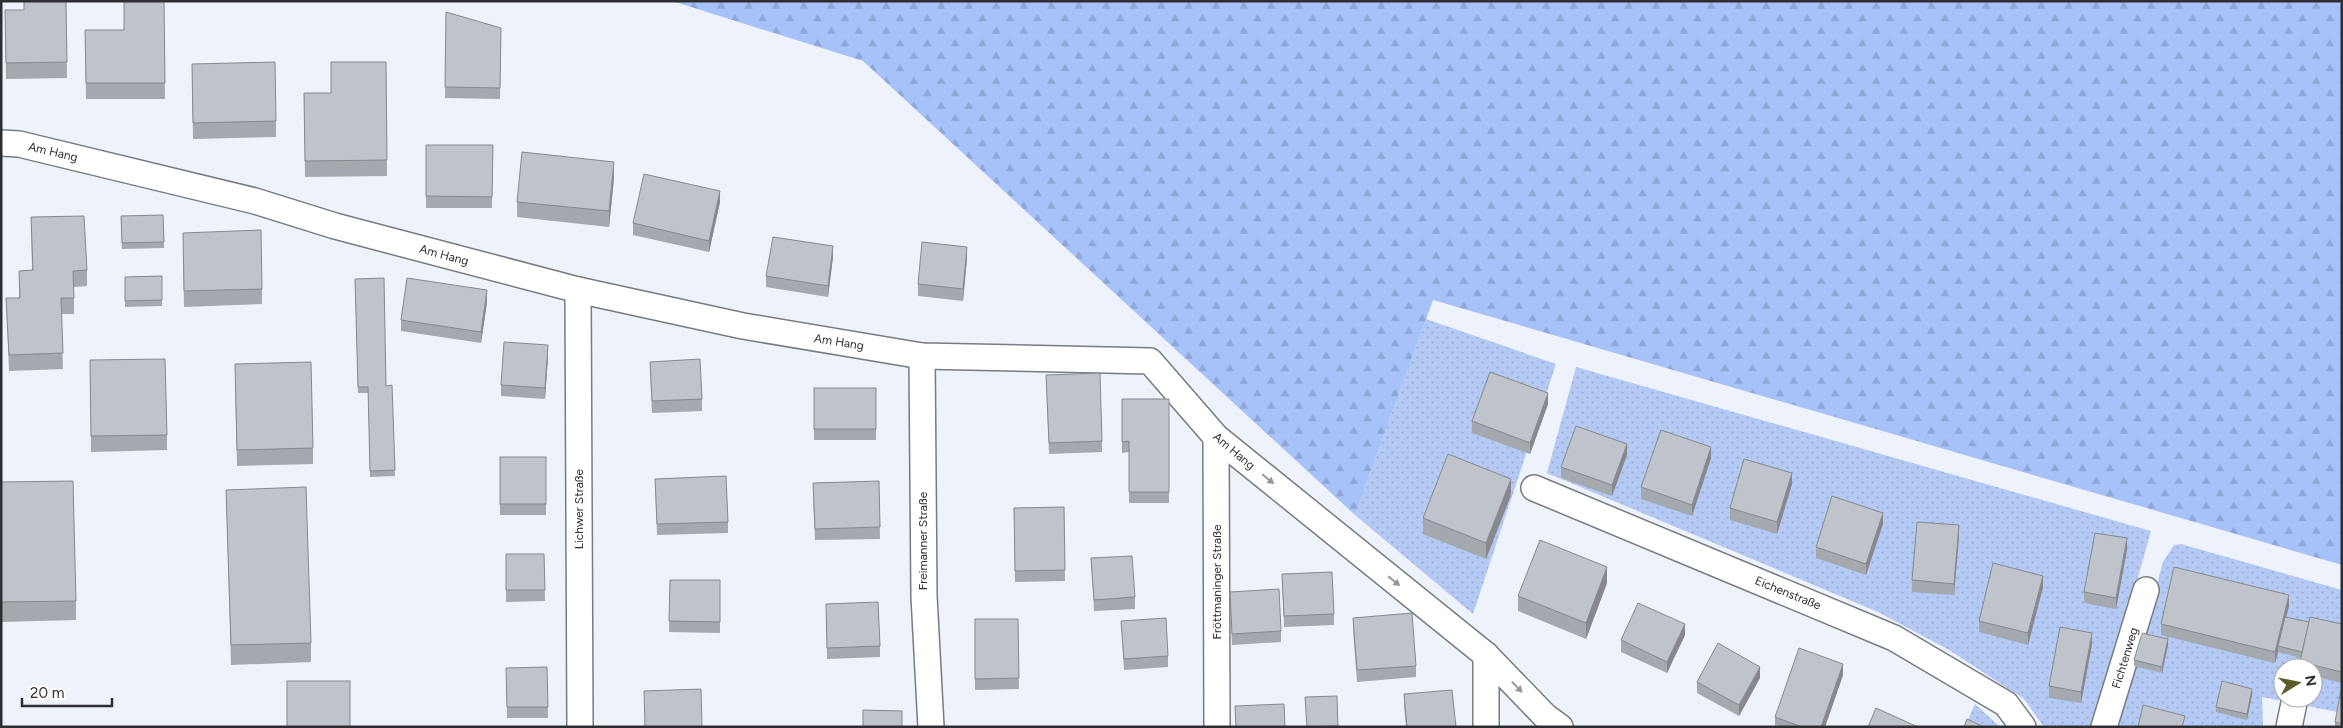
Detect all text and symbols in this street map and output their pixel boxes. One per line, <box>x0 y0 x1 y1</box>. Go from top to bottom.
street label: Am Hang <box>27 140 79 164</box>
street label: Am Hang <box>418 242 470 268</box>
street label: Am Hang <box>813 331 865 353</box>
street label: Am Hang <box>1210 430 1258 472</box>
street label: Lichwer Straße <box>572 468 586 549</box>
one-way arrow <box>1261 474 1274 485</box>
street label: Freimanner Straße <box>916 491 930 590</box>
street label: Fröttmaninger Straße <box>1210 524 1224 640</box>
street label: Eichenstraße <box>1753 573 1823 613</box>
one-way arrow <box>1387 576 1400 587</box>
street label: Fichtenweg <box>2109 626 2141 690</box>
north arrow <box>2273 658 2323 708</box>
text: N <box>2301 674 2320 688</box>
scale bar <box>22 676 112 708</box>
one-way arrow <box>1511 681 1523 693</box>
text: 20 m <box>30 684 64 702</box>

